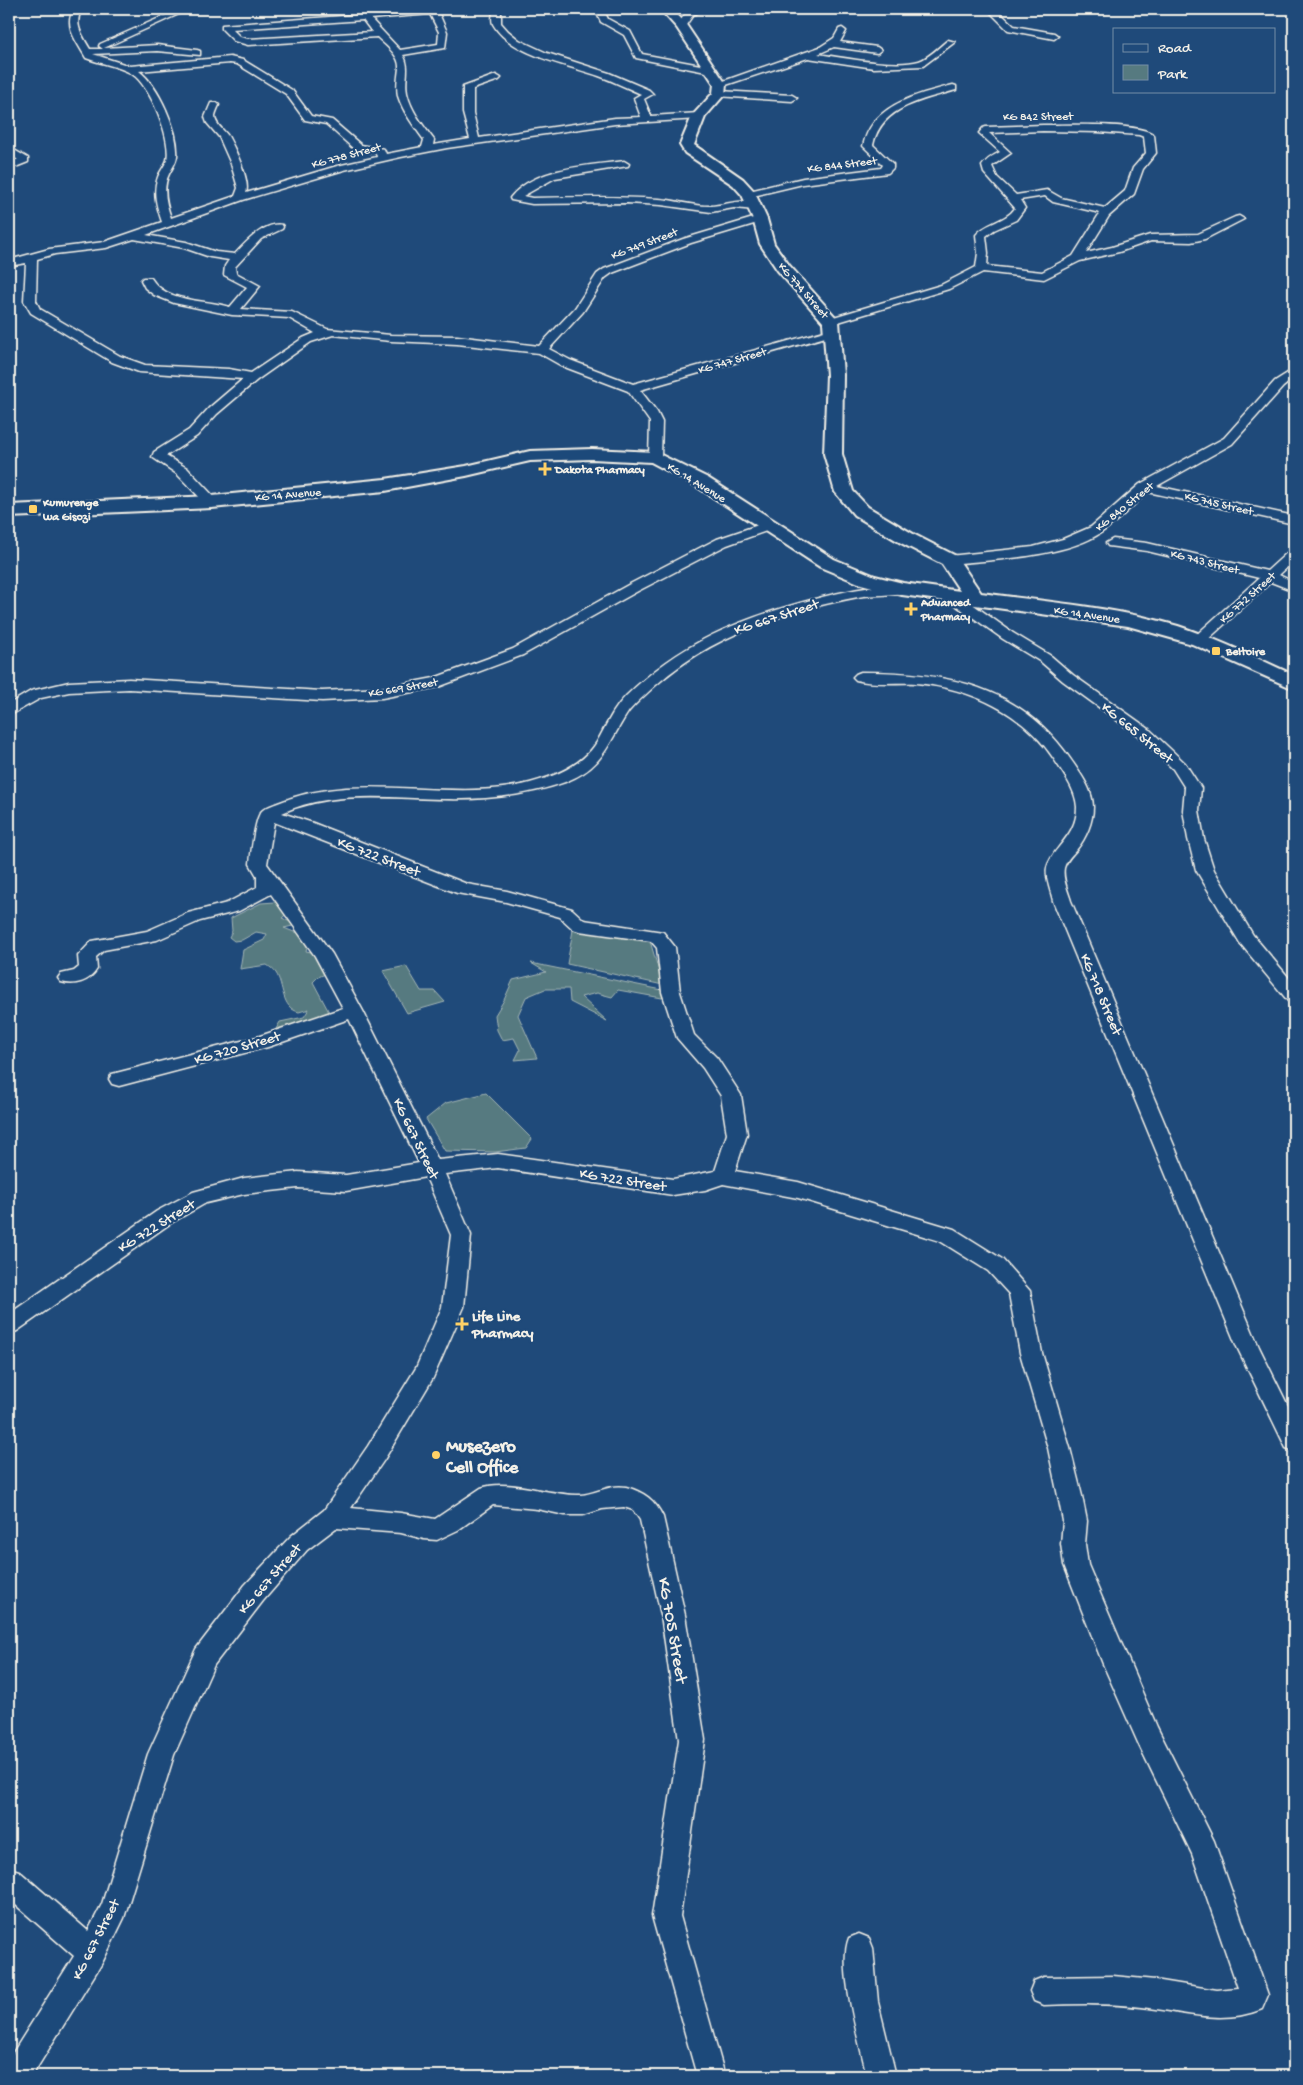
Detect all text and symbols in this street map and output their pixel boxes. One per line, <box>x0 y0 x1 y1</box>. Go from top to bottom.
legend <box>1113 28 1276 92</box>
text: Road <box>1158 40 1192 58</box>
text: Park <box>1157 66 1188 84</box>
street label: KG 842 Street <box>1003 111 1074 125</box>
street label: KG 778 Street <box>310 141 384 173</box>
street label: KG 844 Street <box>807 155 879 177</box>
street label: KG 749 Street <box>610 225 681 264</box>
street label: KG 774 Street <box>774 260 831 323</box>
street label: KG 747 Street <box>697 345 769 378</box>
street label: KG 14 Avenue <box>664 461 729 507</box>
marker: Dakota Pharmacy <box>539 463 551 475</box>
place label: Dakota Pharmacy <box>554 464 645 478</box>
street label: KG 840 Street <box>1093 479 1158 535</box>
street label: KG 14 Avenue <box>254 486 323 506</box>
street label: KG 745 Street <box>1183 490 1255 520</box>
place label: Kumurenge wa Gisozi <box>42 497 99 525</box>
marker: Kumurenge wa Gisozi <box>27 503 39 515</box>
street label: KG 743 Street <box>1169 548 1241 578</box>
street label: KG 772 Street <box>1218 569 1280 627</box>
street label: KG 667 Street <box>732 595 823 640</box>
place label: Advanced Pharmacy <box>920 597 972 625</box>
marker: Advanced Pharmacy <box>905 603 917 615</box>
street label: KG 14 Avenue <box>1053 604 1121 628</box>
marker: Beltoire <box>1210 645 1222 657</box>
place label: Beltoire <box>1225 646 1266 660</box>
street label: KG 669 Street <box>368 676 440 702</box>
street label: KG 665 Street <box>1097 699 1178 769</box>
street label: KG 722 Street <box>334 834 424 883</box>
street label: KG 718 Street <box>1075 951 1126 1040</box>
street label: KG 720 Street <box>193 1028 284 1070</box>
street label: KG 667 Street <box>388 1095 443 1184</box>
street label: KG 722 Street <box>578 1165 669 1197</box>
street label: KG 722 Street <box>115 1195 200 1257</box>
place label: Life Line Pharmacy <box>471 1308 534 1343</box>
marker: Life Line Pharmacy <box>456 1318 468 1330</box>
place label: Musezero Cell Office <box>445 1437 519 1479</box>
marker: Musezero Cell Office <box>430 1449 442 1461</box>
street label: KG 667 Street <box>235 1539 307 1618</box>
street label: KG 705 Street <box>652 1576 691 1686</box>
street label: KG 667 Street <box>69 1895 126 1983</box>

